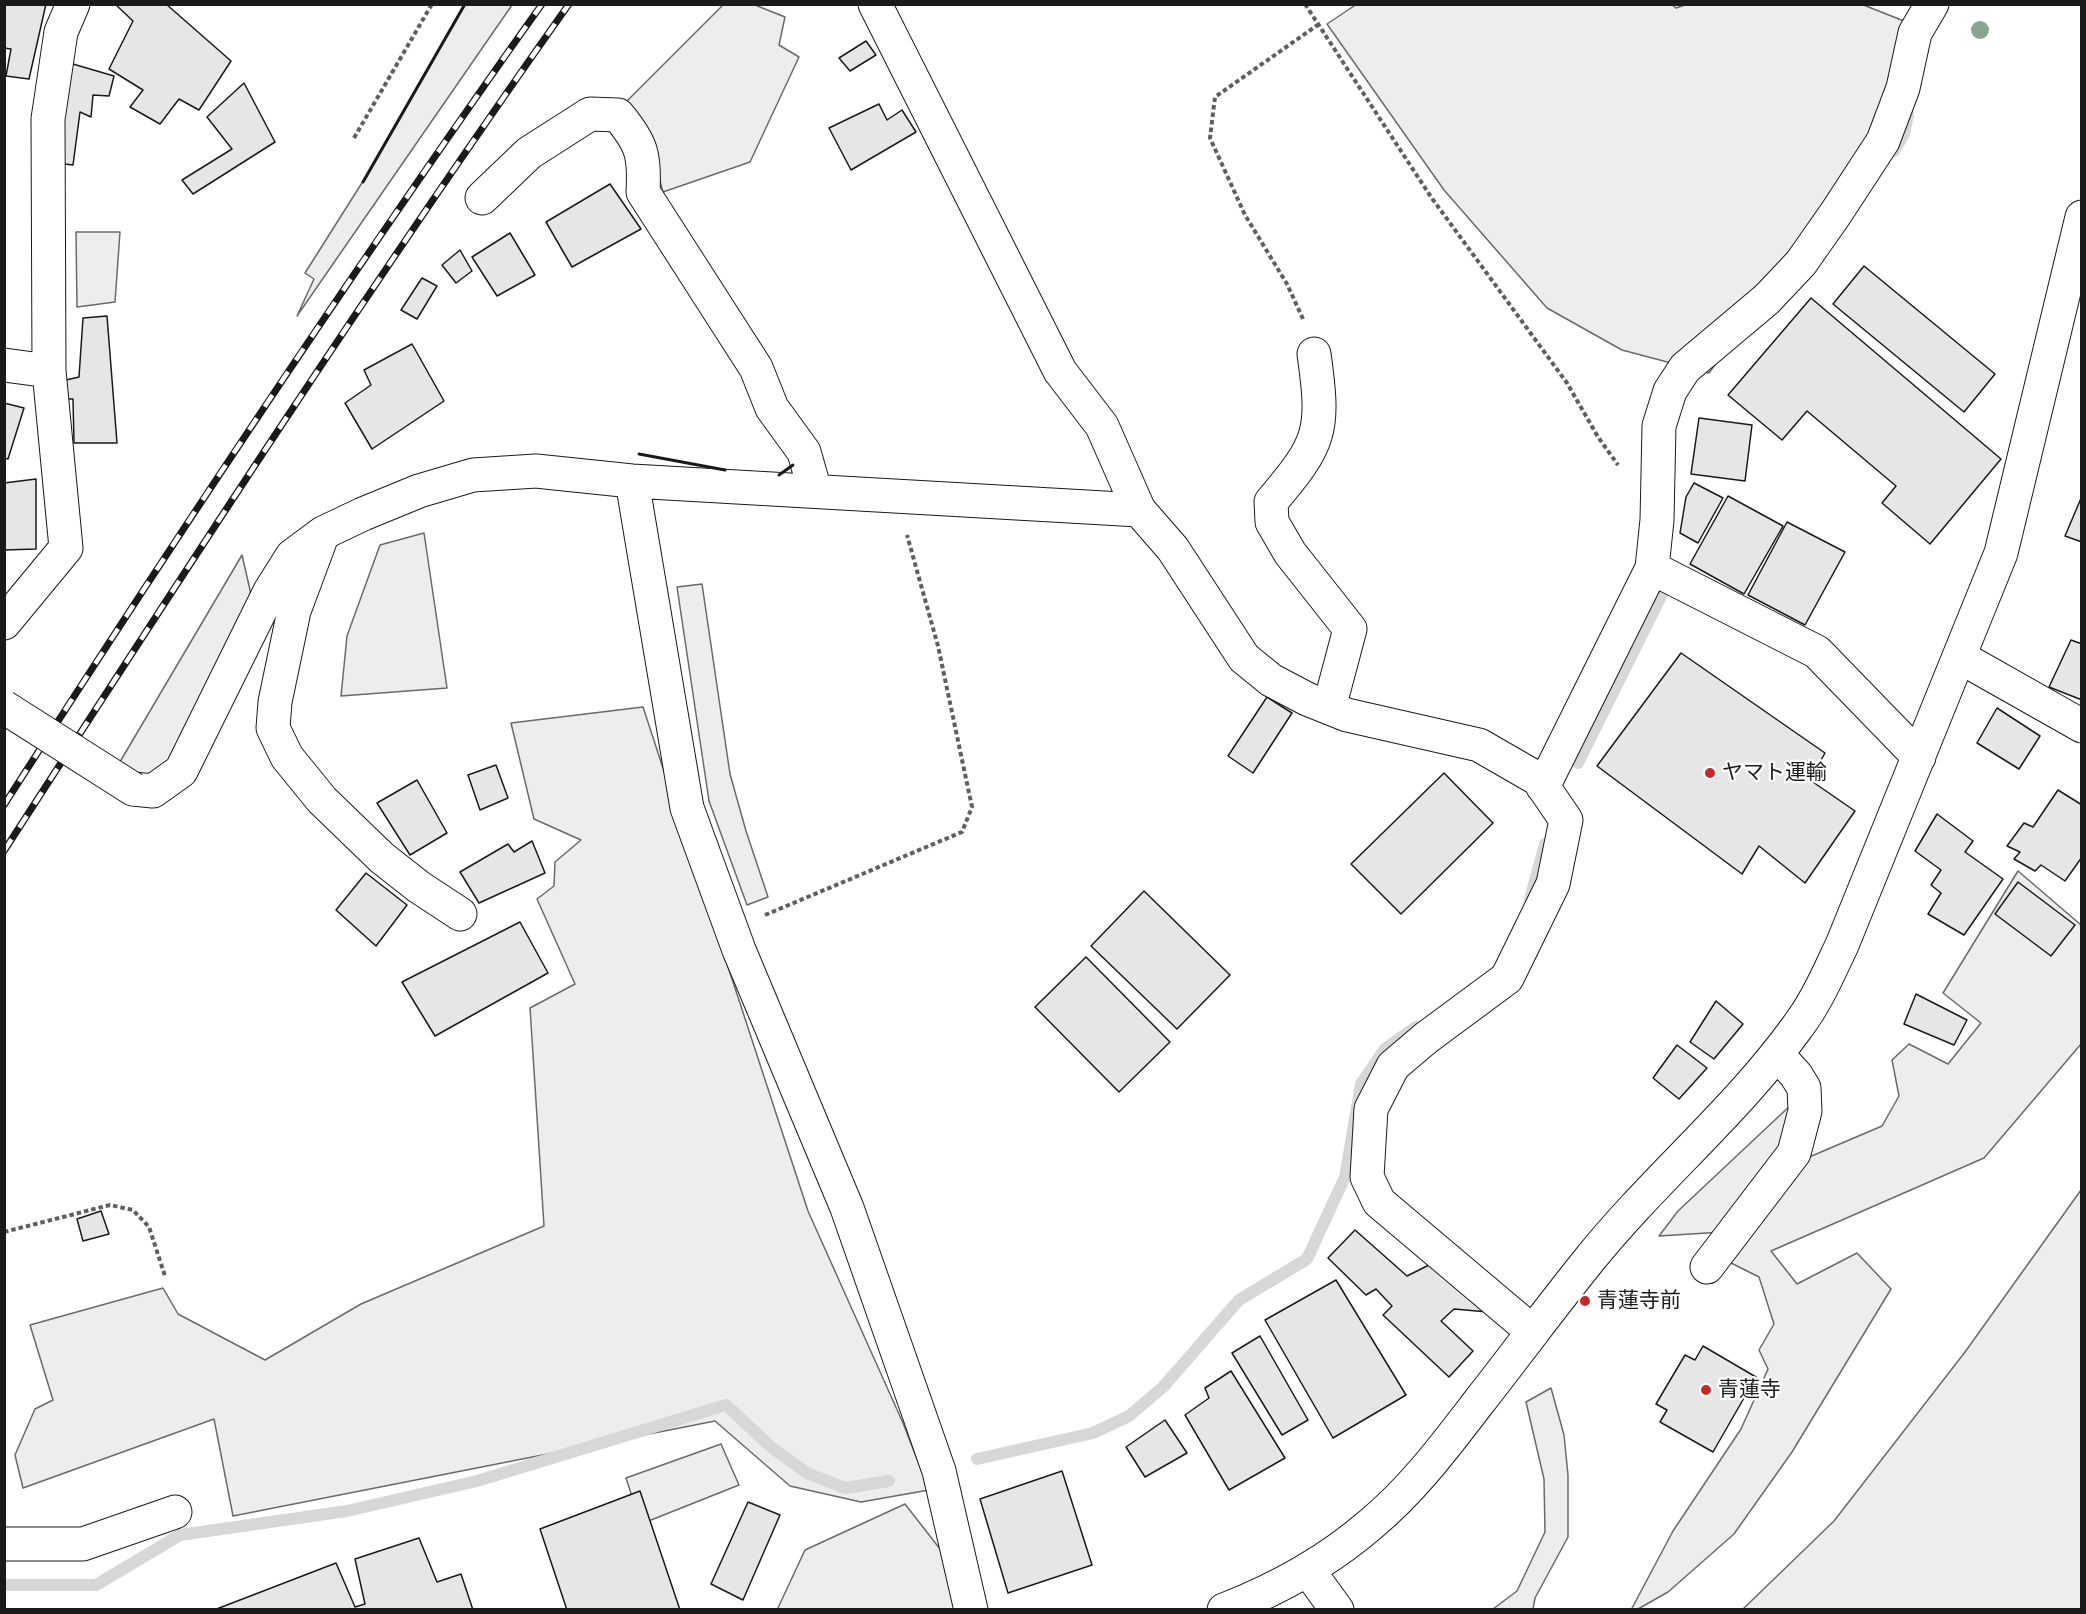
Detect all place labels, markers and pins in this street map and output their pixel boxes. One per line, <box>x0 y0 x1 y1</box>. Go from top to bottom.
place label: ヤマト運輸 <box>1722 760 1827 786</box>
marker: ヤマト運輸 <box>1703 766 1717 780</box>
place label: 青蓮寺前 <box>1597 1288 1681 1314</box>
marker: 青蓮寺前 <box>1578 1294 1592 1308</box>
place label: 青蓮寺 <box>1718 1377 1781 1403</box>
marker: 青蓮寺 <box>1699 1383 1713 1397</box>

